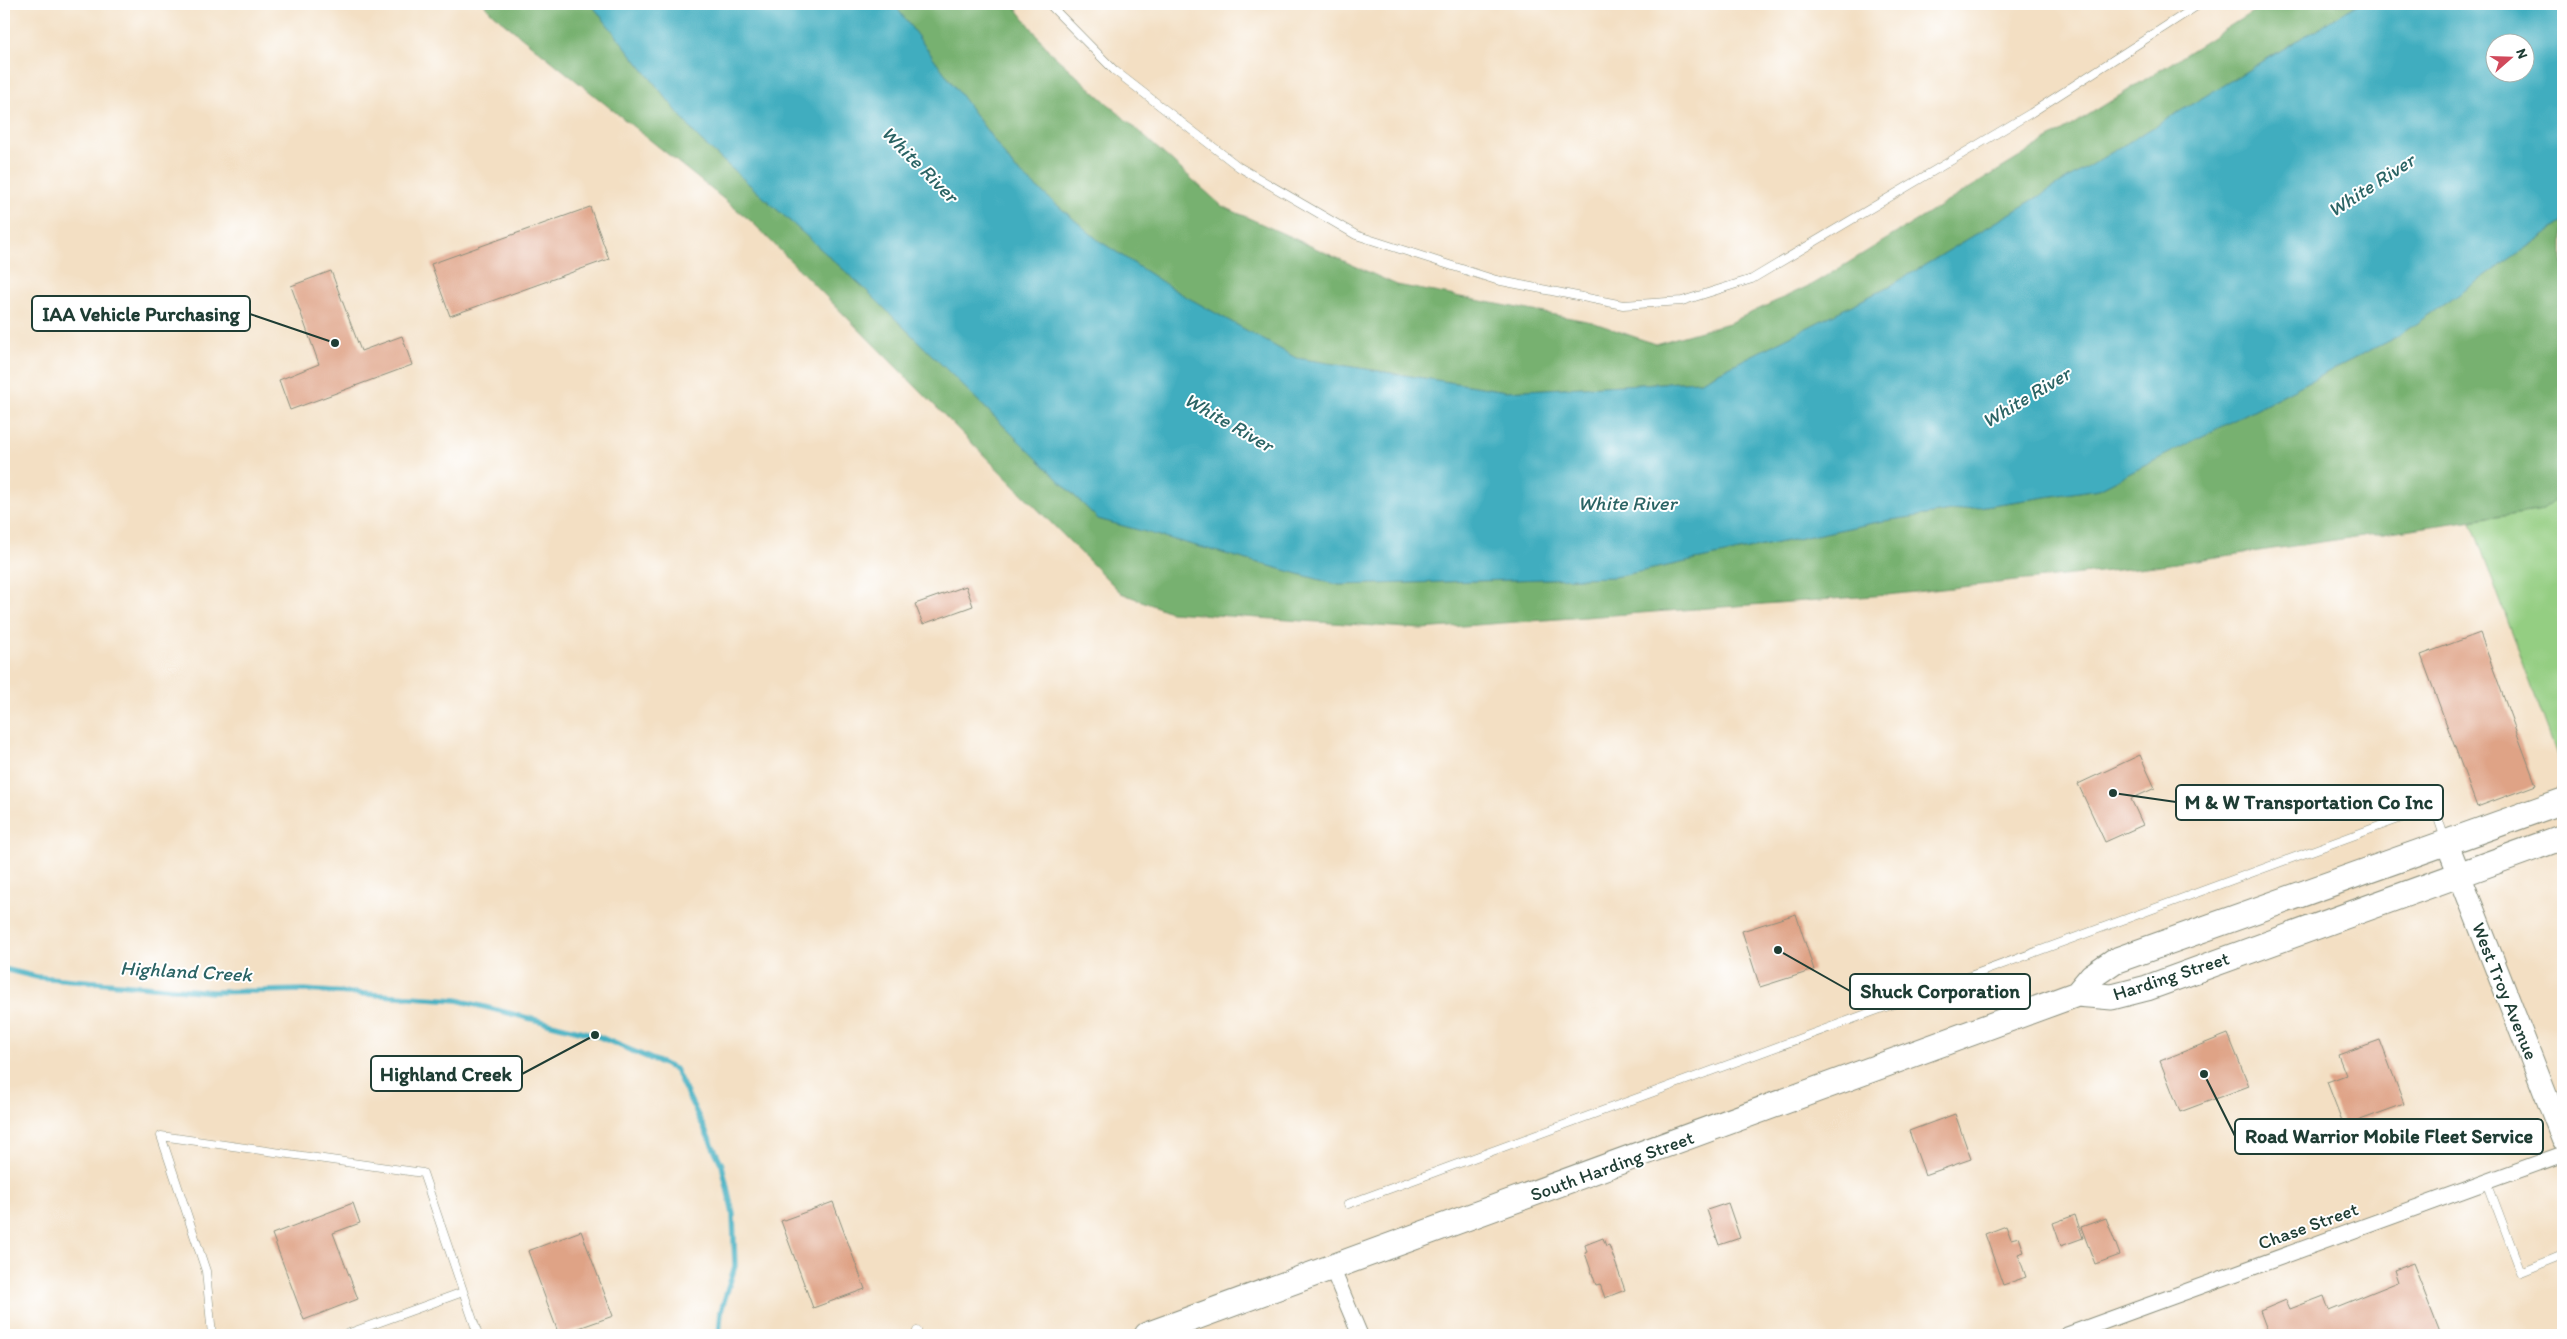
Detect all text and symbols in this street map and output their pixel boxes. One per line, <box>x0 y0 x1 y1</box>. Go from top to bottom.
north arrow <box>2484 32 2534 82</box>
text: N <box>2512 46 2531 61</box>
water label: White River <box>877 121 965 209</box>
water label: White River <box>2323 147 2421 222</box>
callout: IAA Vehicle Purchasing <box>32 296 250 331</box>
text: IAA Vehicle Purchasing <box>42 302 241 327</box>
water label: White River <box>1978 360 2076 433</box>
water label: White River <box>1180 387 1280 458</box>
water label: White River <box>1578 491 1678 515</box>
callout: M & W Transportation Co Inc <box>2176 785 2443 820</box>
text: M & W Transportation Co Inc <box>2185 790 2434 815</box>
street label: West Troy Avenue <box>2467 919 2543 1063</box>
street label: Harding Street <box>2110 946 2232 1006</box>
water label: Highland Creek <box>120 956 254 987</box>
callout: Shuck Corporation <box>1850 974 2030 1009</box>
text: Shuck Corporation <box>1860 979 2020 1004</box>
callout: Highland Creek <box>371 1056 522 1091</box>
text: Highland Creek <box>380 1062 513 1087</box>
callout: Road Warrior Mobile Fleet Service <box>2235 1119 2543 1154</box>
text: Road Warrior Mobile Fleet Service <box>2245 1124 2533 1148</box>
street label: South Harding Street <box>1527 1126 1697 1206</box>
street label: Chase Street <box>2255 1197 2361 1255</box>

